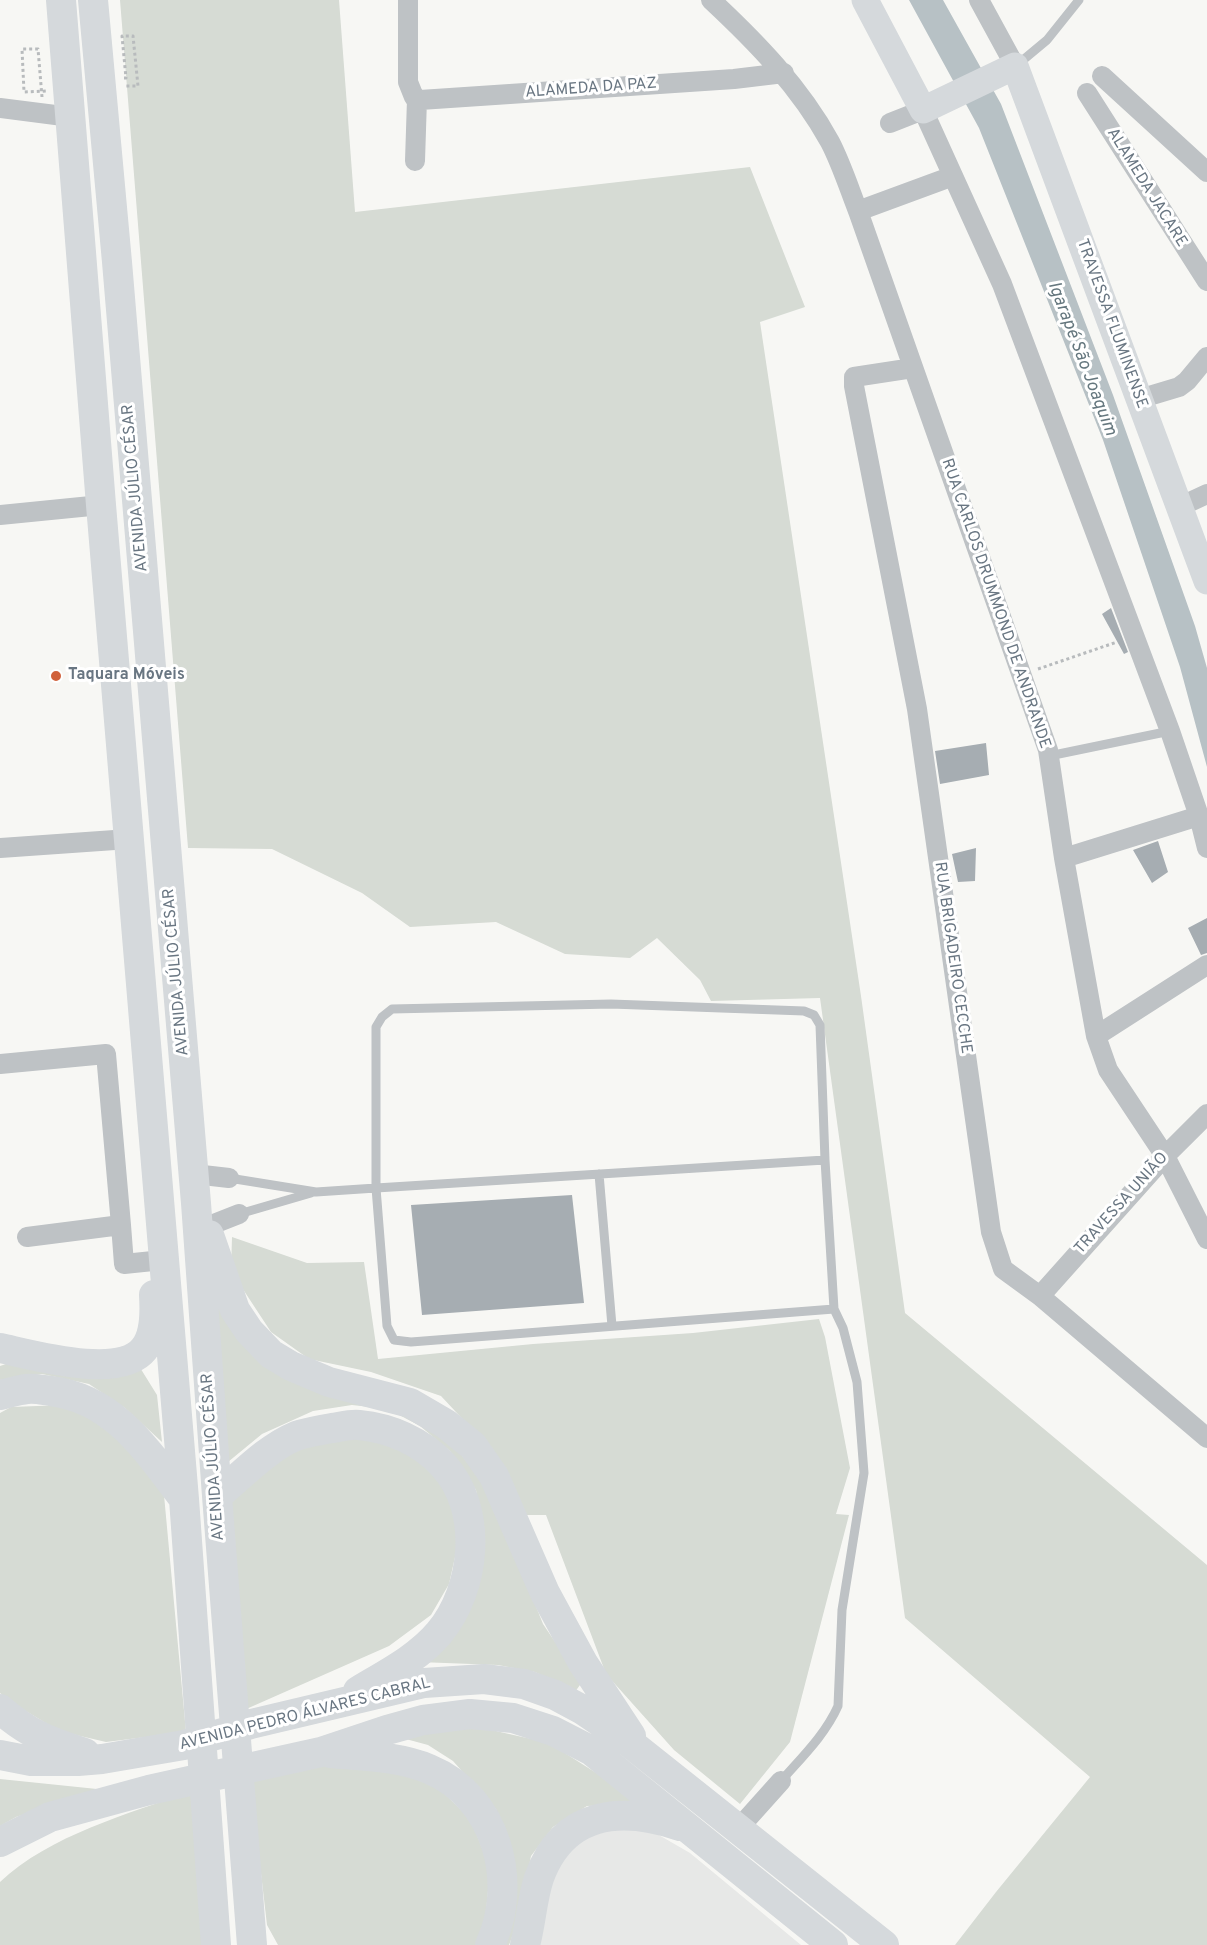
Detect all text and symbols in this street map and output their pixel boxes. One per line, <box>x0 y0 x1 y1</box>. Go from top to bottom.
street label: ALAMEDA DA PAZ <box>525 75 657 103</box>
street label: ALAMEDA JACARE <box>1102 125 1190 251</box>
street label: TRAVESSA FLUMINENSE <box>1071 237 1151 411</box>
water label: Igarapé São Joaquim <box>1042 279 1120 439</box>
street label: AVENIDA JÚLIO CÉSAR <box>119 403 153 573</box>
street label: RUA CARLOS DRUMMOND DE ANDRANDE <box>936 456 1054 752</box>
place label: Taquara Móveis <box>68 666 185 686</box>
marker: Taquara Móveis <box>49 669 63 683</box>
street label: RUA BRIGADEIRO CECCHE <box>929 861 975 1055</box>
street label: AVENIDA JÚLIO CÉSAR <box>160 887 194 1057</box>
street label: TRAVESSA UNIÃO <box>1071 1149 1173 1259</box>
street label: AVENIDA JÚLIO CÉSAR <box>199 1372 229 1542</box>
street label: AVENIDA PEDRO ÁLVARES CABRAL <box>178 1675 432 1755</box>

